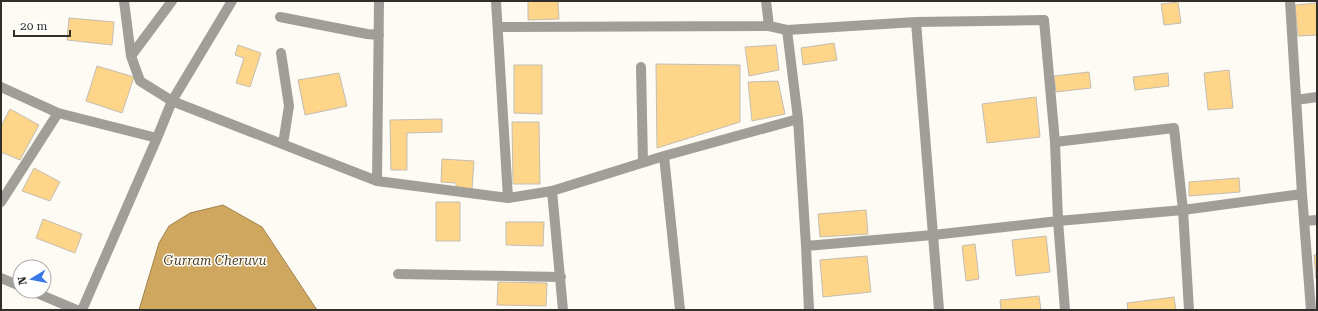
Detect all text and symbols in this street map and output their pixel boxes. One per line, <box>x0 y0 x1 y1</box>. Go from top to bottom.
scale bar <box>14 12 70 38</box>
text: 20 m <box>20 19 47 33</box>
water label: Gurram Cheruvu <box>164 253 266 268</box>
north arrow <box>12 259 52 299</box>
text: N <box>15 275 30 286</box>

